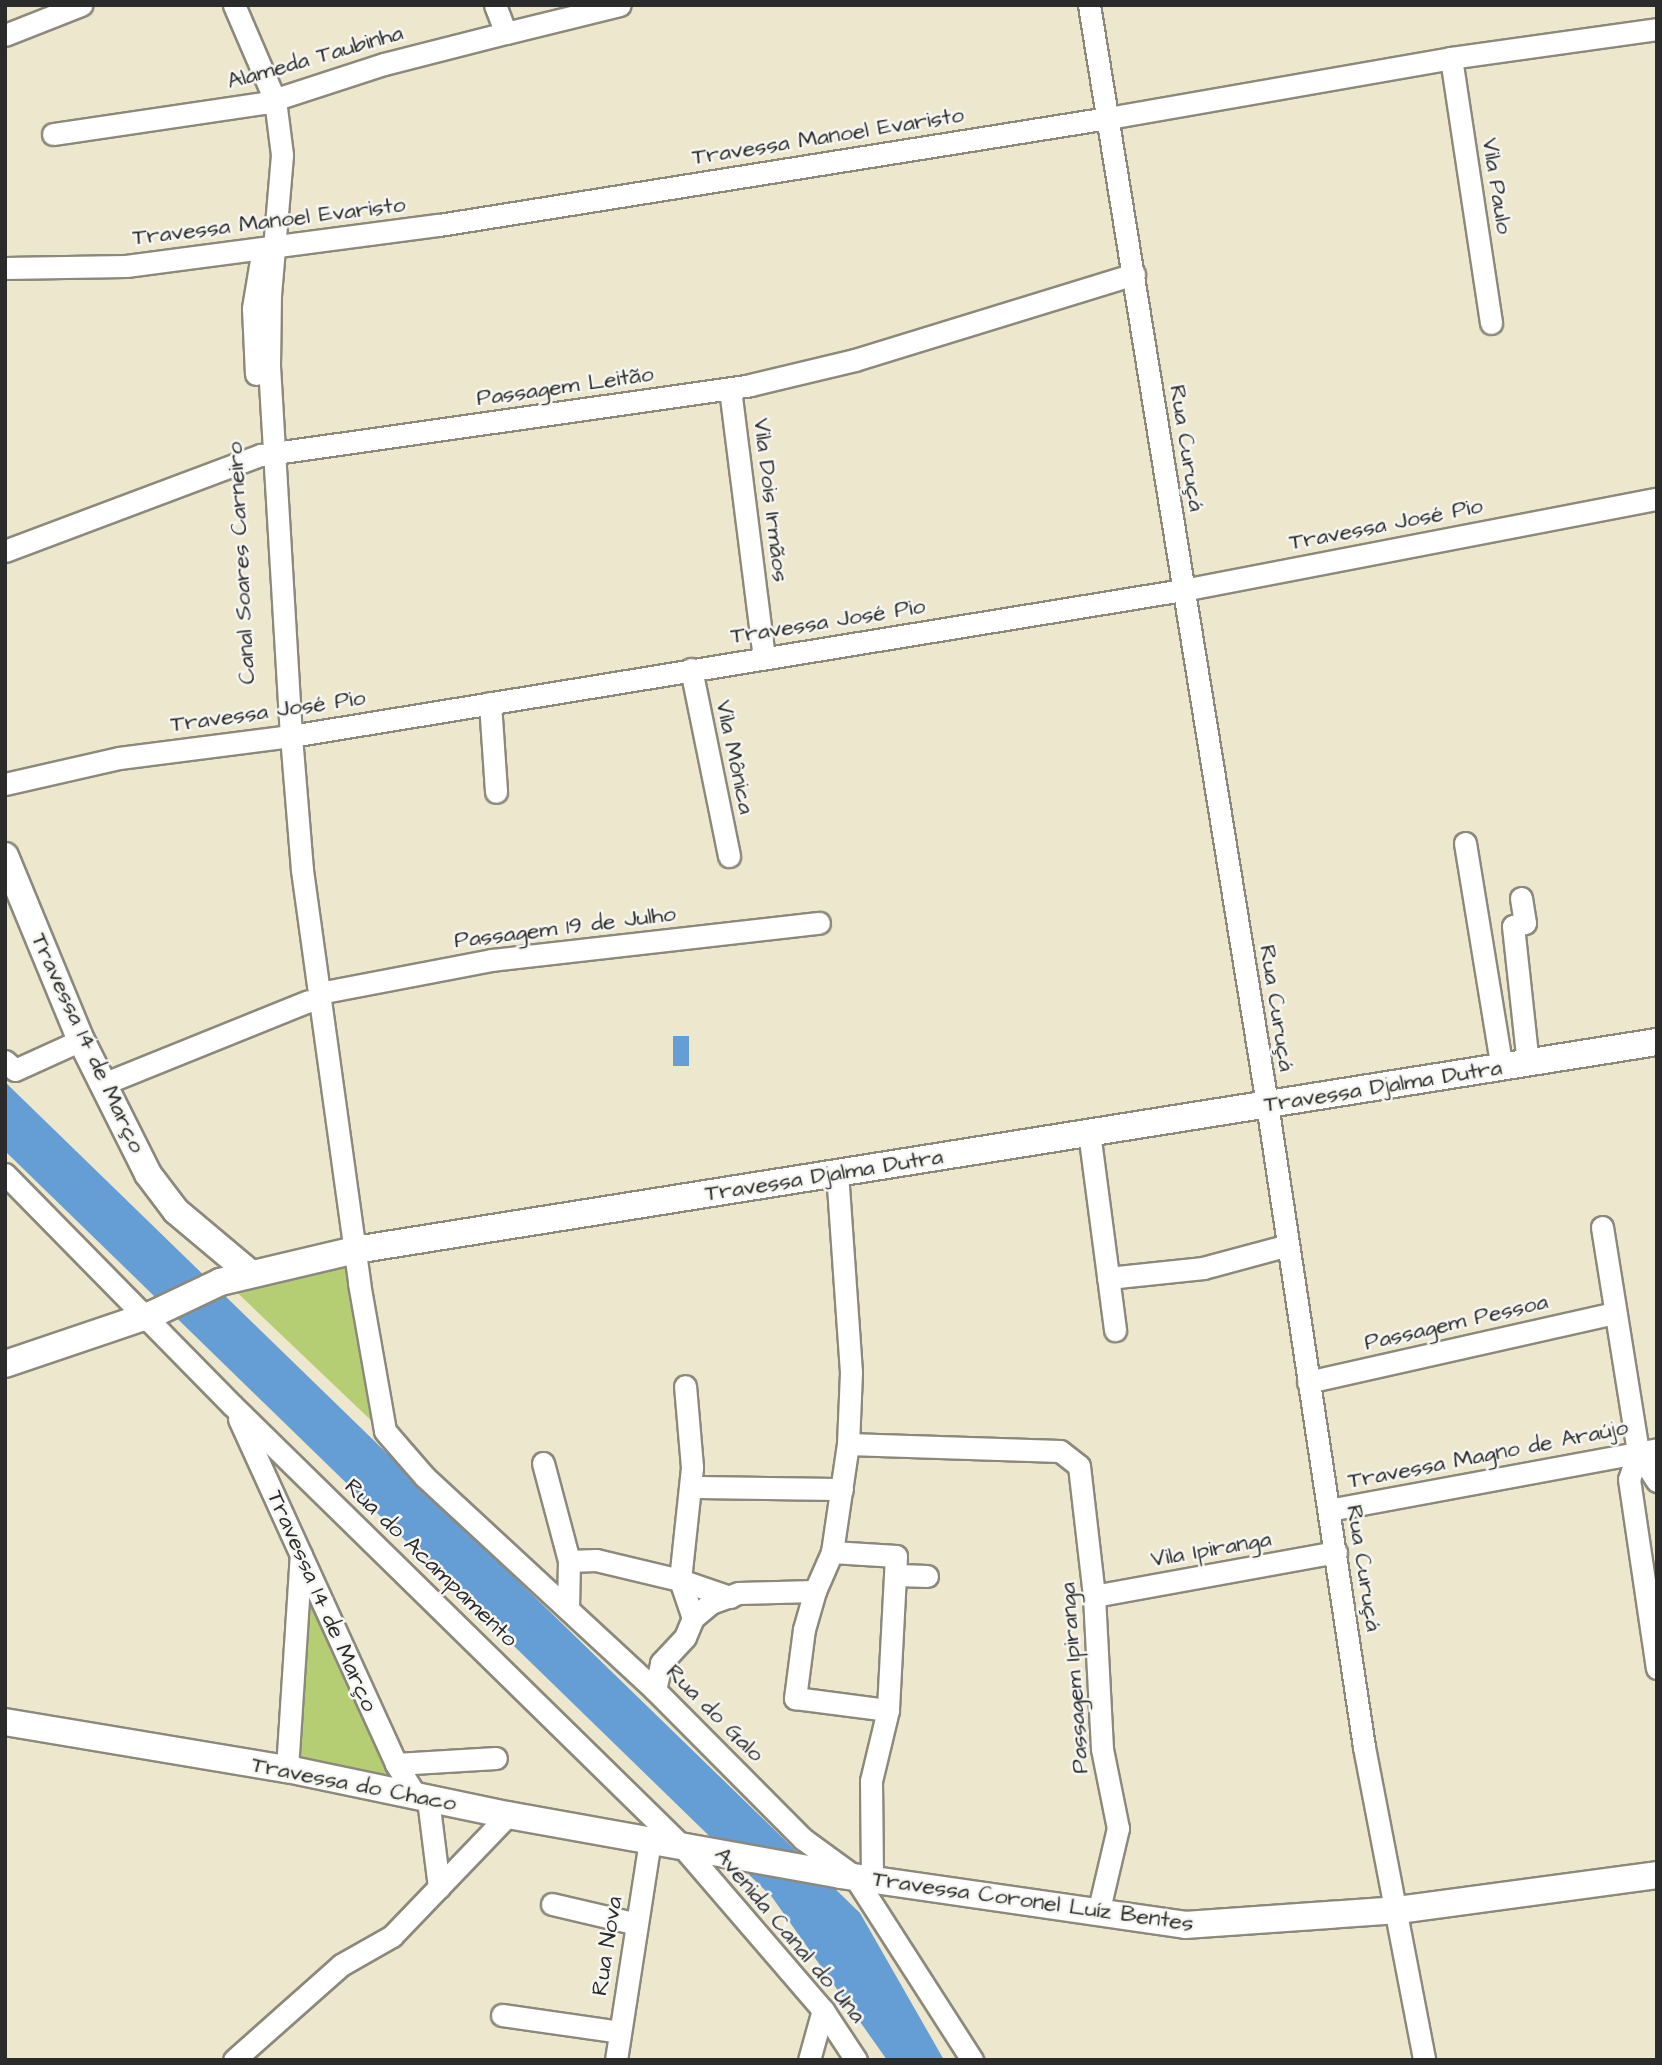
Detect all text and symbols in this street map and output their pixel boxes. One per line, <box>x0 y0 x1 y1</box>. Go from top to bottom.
street label: Alameda Taubinha <box>224 19 406 95</box>
street label: Travessa Manoel Evaristo <box>690 101 966 171</box>
street label: Vila Paulo <box>1476 136 1518 236</box>
street label: Travessa Manoel Evaristo <box>131 191 407 251</box>
street label: Passagem Leitão <box>475 360 655 412</box>
street label: Rua Curuçá <box>1163 383 1211 513</box>
street label: Vila Dois Irmãos <box>747 417 795 583</box>
street label: Canal Soares Carneiro <box>221 441 261 685</box>
street label: Travessa José Pio <box>1287 492 1485 556</box>
street label: Travessa José Pio <box>729 592 927 650</box>
street label: Travessa José Pio <box>169 684 367 738</box>
street label: Vila Mônica <box>709 698 761 816</box>
street label: Passagem 19 de Julho <box>453 900 677 954</box>
street label: Travessa 14 de Março <box>25 929 151 1157</box>
street label: Rua Curuçá <box>1253 943 1301 1073</box>
street label: Travessa Djalma Dutra <box>1262 1054 1504 1118</box>
street label: Travessa Djalma Dutra <box>703 1143 945 1207</box>
street label: Passagem Pessoa <box>1362 1287 1550 1357</box>
street label: Travessa Magno de Araújo <box>1346 1413 1630 1495</box>
street label: Rua do Acampamento <box>339 1473 523 1653</box>
street label: Travessa 14 de Março <box>261 1486 383 1716</box>
street label: Rua Curuçá <box>1340 1503 1388 1633</box>
street label: Vila Ipiranga <box>1149 1525 1273 1573</box>
street label: Passagem Ipiranga <box>1054 1581 1094 1775</box>
street label: Rua do Galo <box>660 1658 770 1768</box>
street label: Travessa do Chaco <box>249 1751 459 1817</box>
street label: Avenida Canal do Una <box>708 1842 872 2028</box>
street label: Travessa Coronel Luíz Bentes <box>871 1865 1195 1937</box>
street label: Rua Nova <box>586 1894 628 1998</box>

